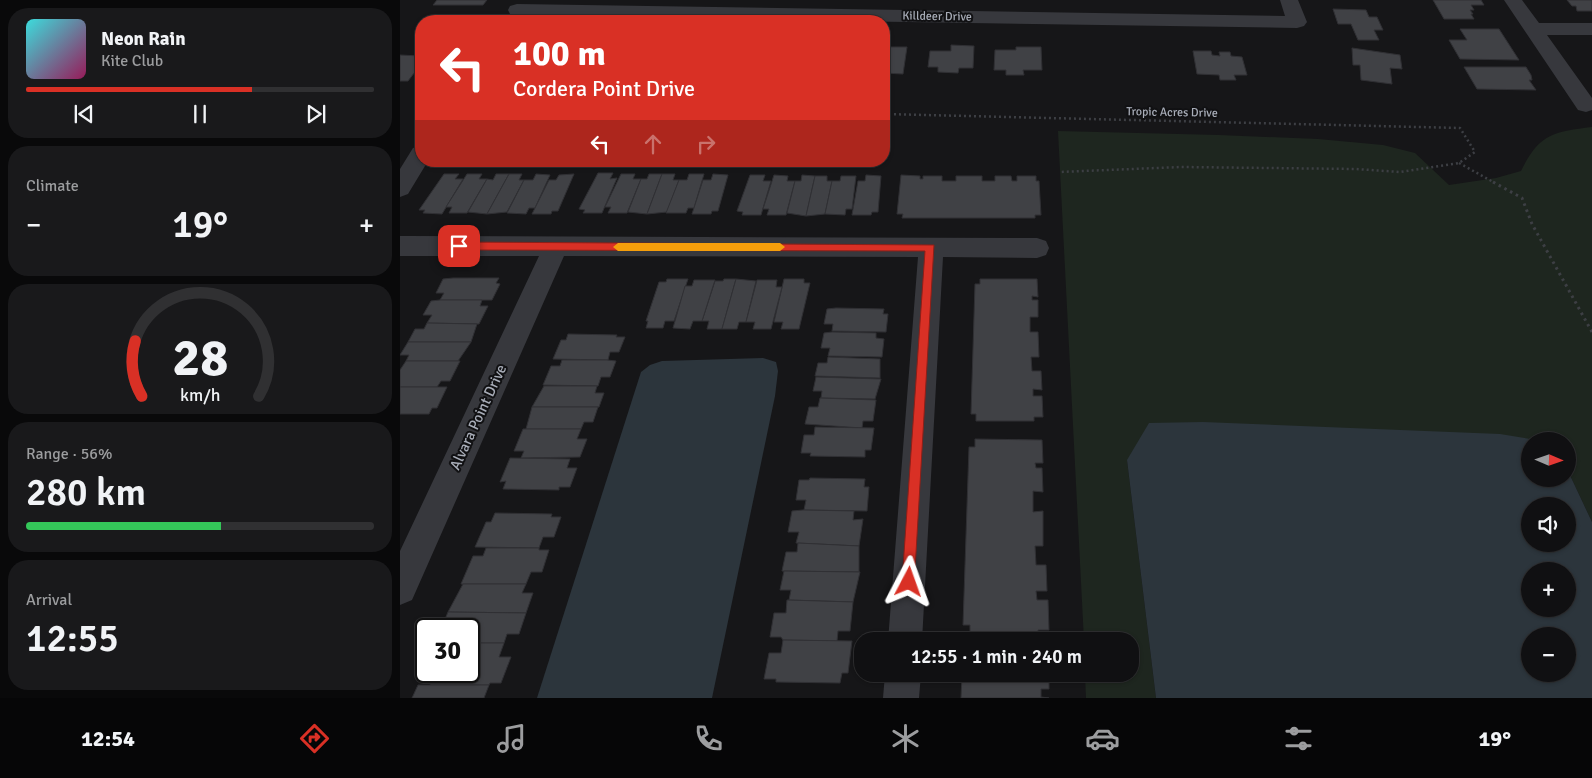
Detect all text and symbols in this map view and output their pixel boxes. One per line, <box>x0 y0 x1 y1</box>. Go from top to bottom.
street label: Killdeer Drive <box>902 8 972 25</box>
text: Neon Rain <box>101 27 186 51</box>
text: 100 m <box>513 32 606 75</box>
icon: left <box>430 35 495 100</box>
text: Kite Club <box>101 51 163 71</box>
text: Cordera Point Drive <box>513 75 695 102</box>
icon: previous <box>70 100 98 128</box>
icon: pause <box>186 100 214 128</box>
icon: next <box>302 100 330 128</box>
street label: Tropic Acres Drive <box>1126 104 1218 121</box>
icon: left <box>586 130 614 158</box>
icon: ahead <box>639 130 667 158</box>
icon: right <box>692 130 720 158</box>
text: Climate <box>26 176 79 196</box>
text: 19° <box>172 201 228 248</box>
text: − <box>26 208 41 242</box>
text: + <box>359 208 374 242</box>
pin <box>438 225 480 267</box>
icon: arrive <box>445 232 473 260</box>
text: 28 <box>172 326 228 390</box>
street label: Alvara Point Drive <box>446 361 510 473</box>
text: km/h <box>180 384 220 406</box>
north arrow <box>1521 432 1576 488</box>
map controls <box>1521 432 1576 682</box>
text: Range · 56% <box>26 444 112 464</box>
text: 280 km <box>26 469 146 516</box>
button: sound <box>1521 497 1576 552</box>
position arrow <box>882 555 934 607</box>
button: + <box>1521 562 1576 617</box>
text: Arrival <box>26 590 72 610</box>
text: 12:55 <box>26 615 119 662</box>
speed limit sign: 30 <box>415 618 480 683</box>
button: − <box>1521 627 1576 682</box>
text: 12:55 · 1 min · 240 m <box>911 645 1082 669</box>
icon: directions <box>297 721 332 756</box>
icon: music <box>494 721 529 756</box>
icon: phone <box>691 721 726 756</box>
icon: climate <box>888 721 923 756</box>
icon: car <box>1085 721 1120 756</box>
icon: filters <box>1281 721 1316 756</box>
text: 12:54 <box>81 725 135 752</box>
text: 19° <box>1478 725 1511 752</box>

